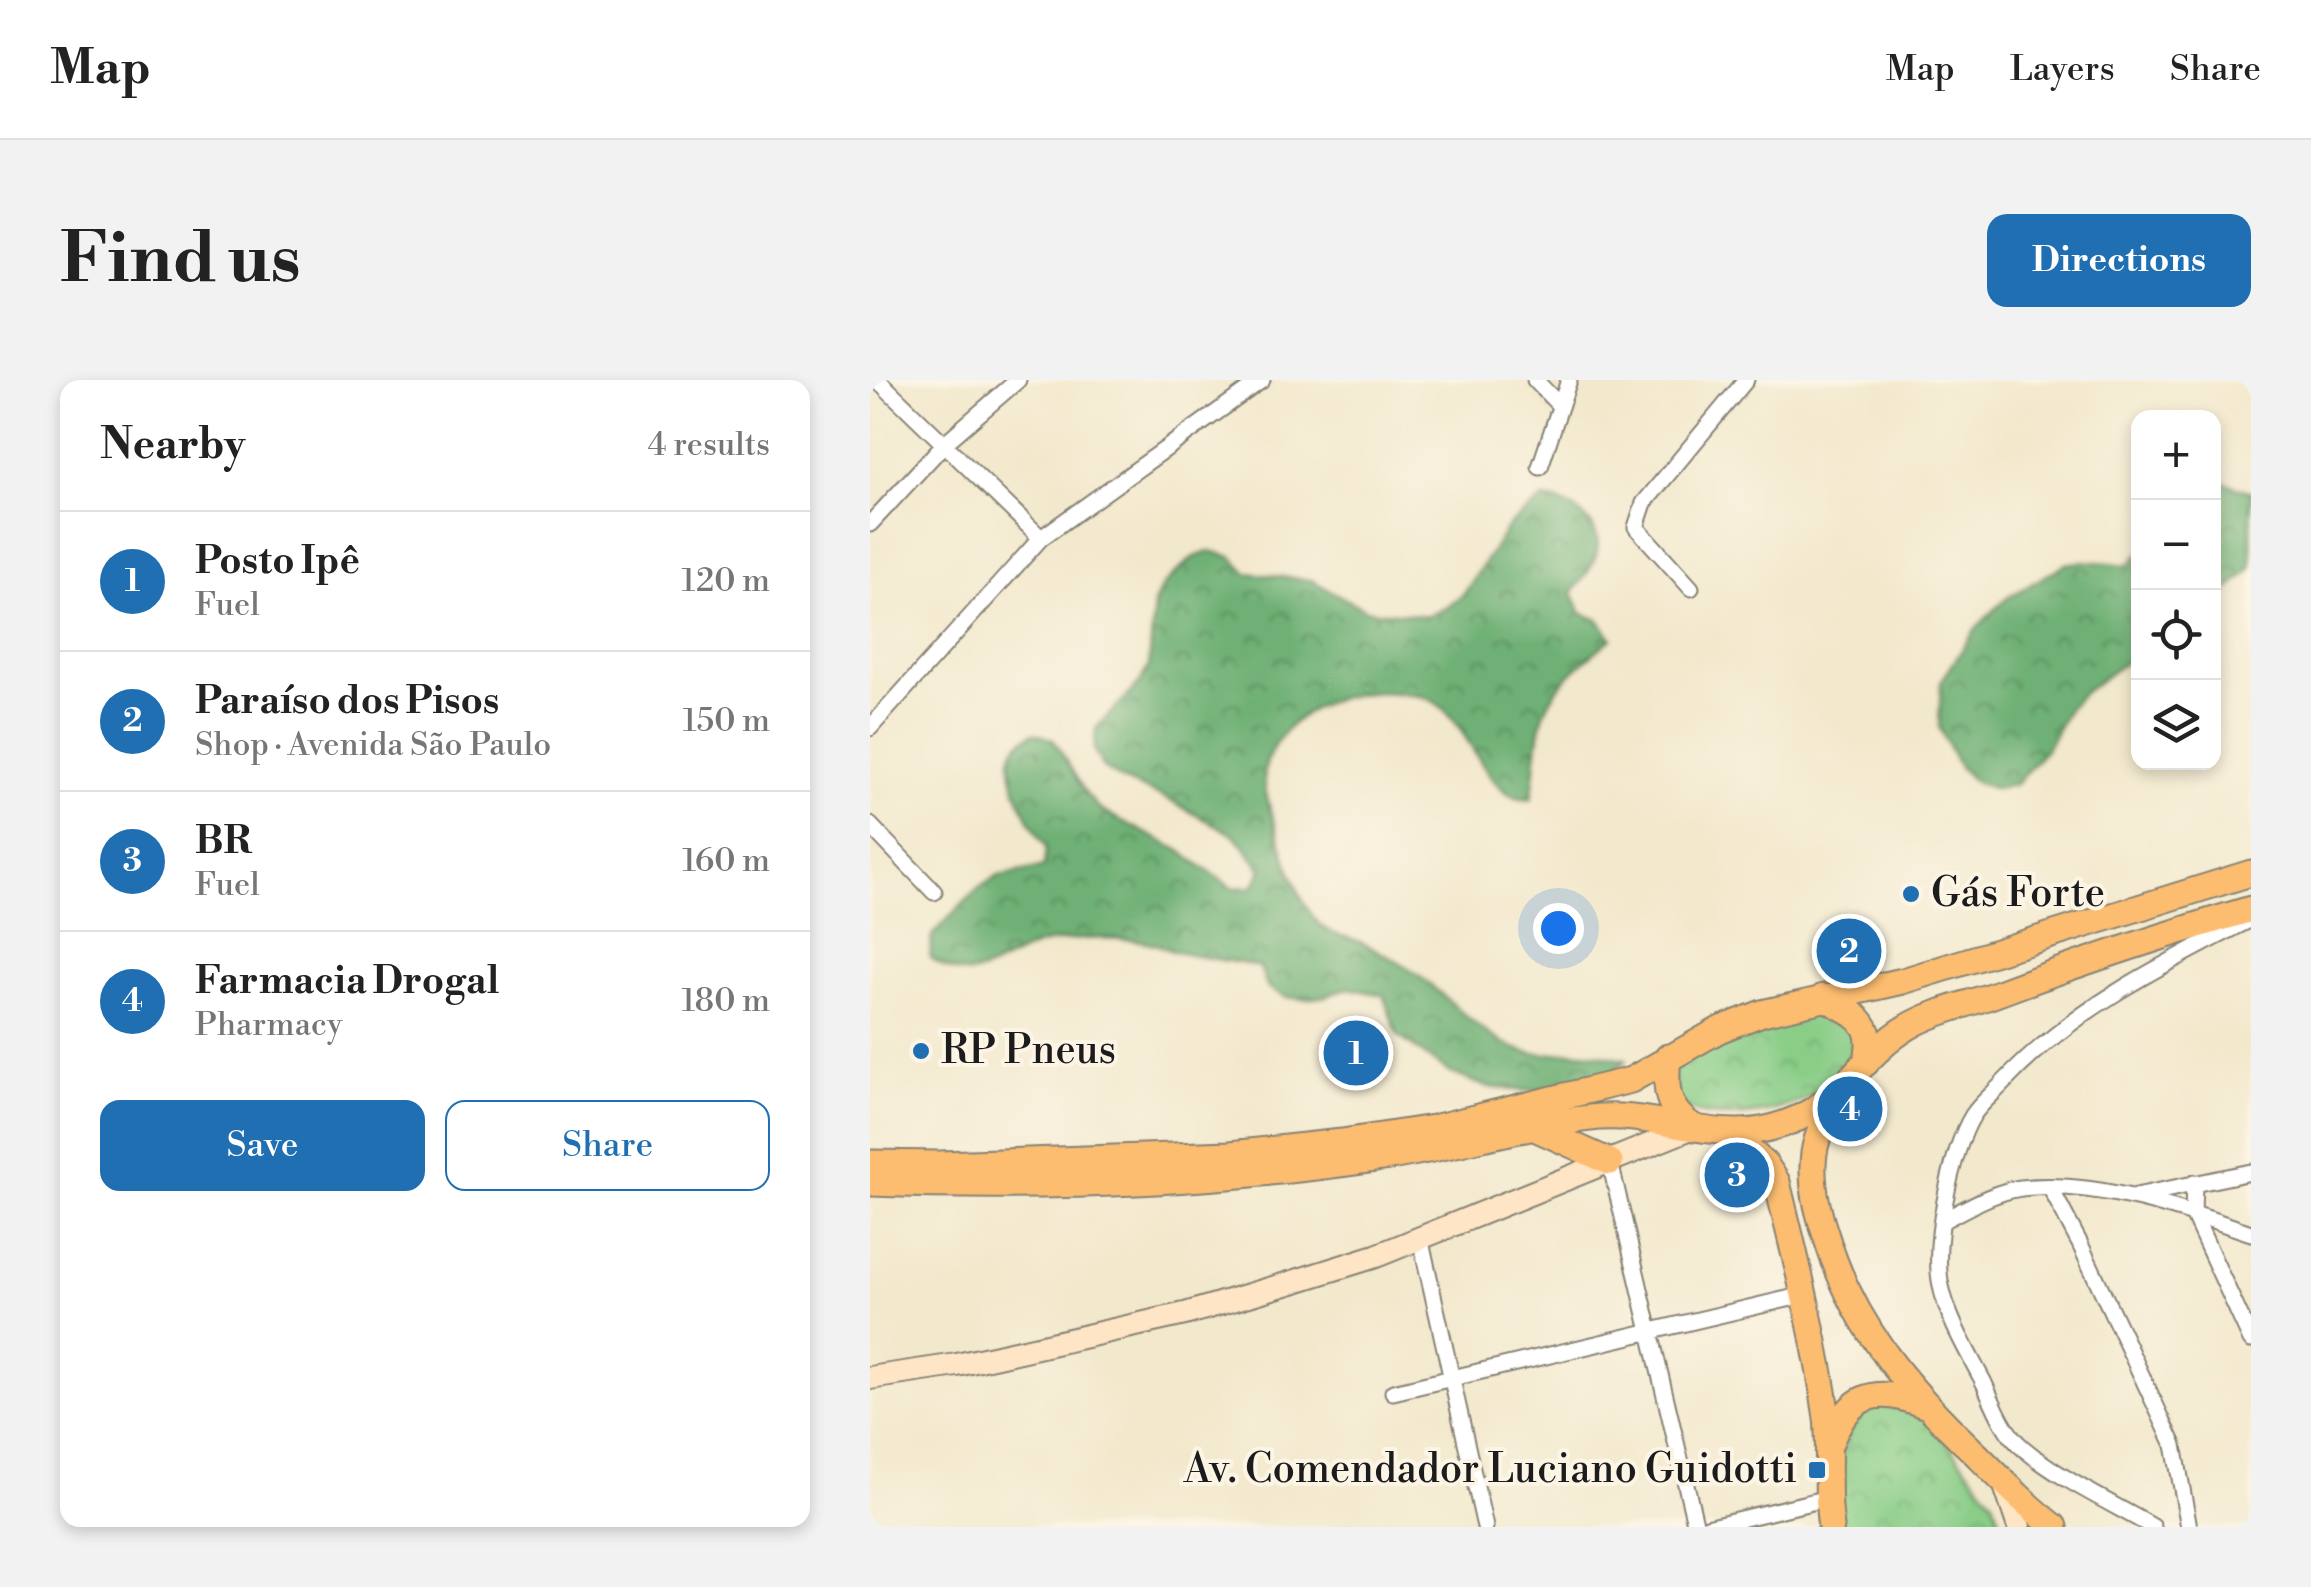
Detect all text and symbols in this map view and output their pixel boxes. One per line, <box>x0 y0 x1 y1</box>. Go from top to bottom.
text: Map <box>50 39 151 99</box>
text: Map <box>1886 48 1955 91</box>
text: Layers <box>2010 48 2115 91</box>
text: Share <box>2170 48 2261 91</box>
button: Directions <box>1987 214 2251 307</box>
text: Find us <box>60 216 301 304</box>
map controls <box>2131 410 2221 770</box>
button: + <box>2131 410 2221 500</box>
text: Nearby <box>100 419 245 472</box>
text: 4 results <box>648 425 770 465</box>
button: − <box>2131 500 2221 590</box>
text: Posto Ipê <box>195 538 360 585</box>
text: 1 <box>125 561 140 601</box>
text: 120 m <box>681 561 770 601</box>
text: Fuel <box>195 585 260 625</box>
button: locate <box>2131 590 2221 680</box>
text: Paraíso dos Pisos <box>195 678 499 725</box>
button: layers <box>2131 680 2221 770</box>
text: 2 <box>122 701 143 741</box>
text: 150 m <box>683 701 770 741</box>
text: Shop · Avenida São Paulo <box>195 725 551 765</box>
text: BR <box>195 818 252 865</box>
text: 3 <box>123 841 142 881</box>
text: 160 m <box>682 841 770 881</box>
text: Fuel <box>195 865 260 905</box>
place label: Gás Forte <box>1931 869 2105 919</box>
marker: Gás Forte <box>1900 883 1922 905</box>
your location <box>1533 903 1584 954</box>
pin: 2 <box>1816 914 1882 988</box>
text: Farmacia Drogal <box>195 958 499 1005</box>
text: 4 <box>122 981 143 1021</box>
text: 180 m <box>681 981 770 1021</box>
text: Pharmacy <box>195 1005 343 1045</box>
pin: 1 <box>1324 1016 1388 1090</box>
place label: RP Pneus <box>941 1026 1116 1076</box>
marker: RP Pneus <box>910 1040 932 1062</box>
pin: 4 <box>1818 1072 1882 1146</box>
button: Save <box>100 1100 425 1191</box>
button: Share <box>445 1100 770 1191</box>
pin: 3 <box>1704 1138 1770 1212</box>
place label: Av. Comendador Luciano Guidotti <box>1183 1445 1797 1495</box>
marker: Av. Comendador Luciano Guidotti <box>1806 1459 1828 1481</box>

